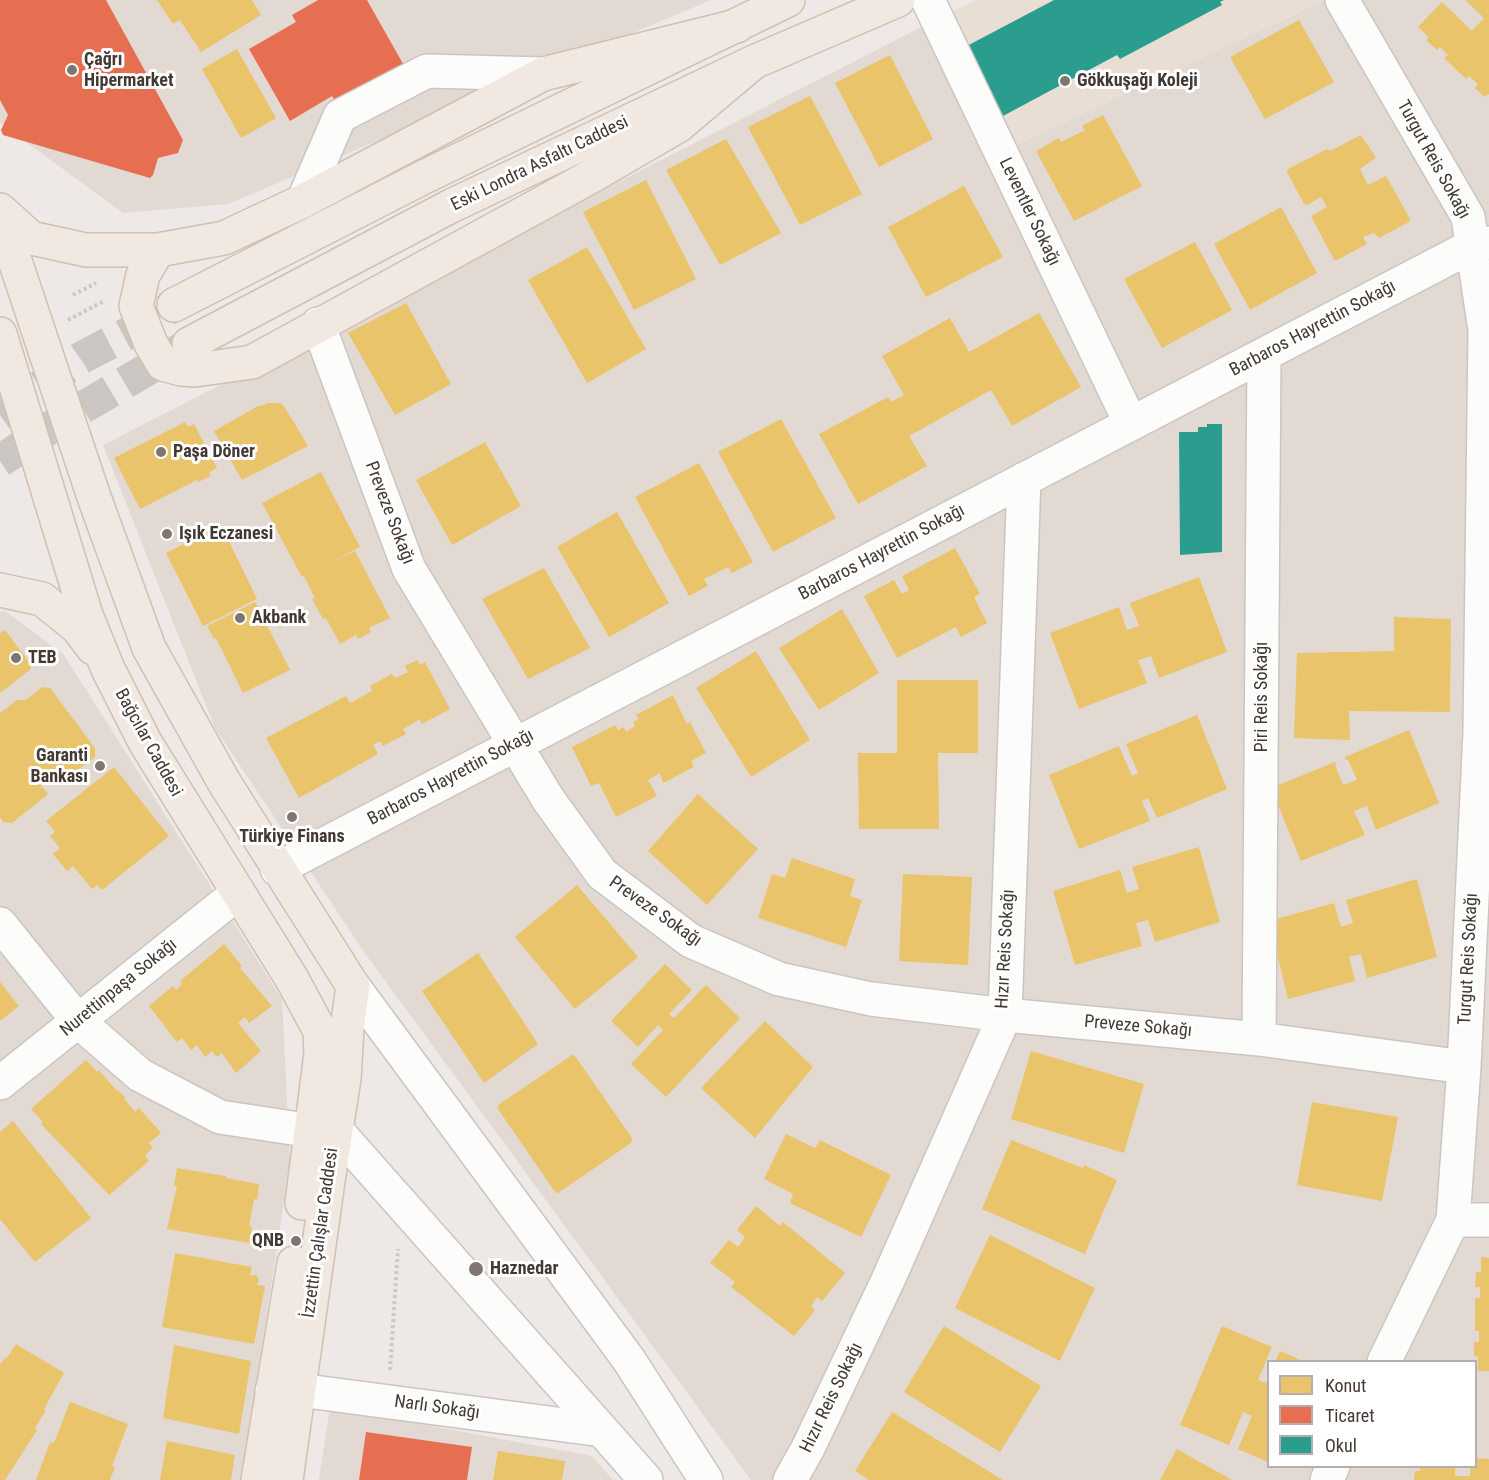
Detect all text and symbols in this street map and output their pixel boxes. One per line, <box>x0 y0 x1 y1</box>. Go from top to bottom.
place label: Çağrı Hipermarket <box>84 49 173 92</box>
marker: Çağrı Hipermarket <box>65 63 79 77</box>
place label: Gökkuşağı Koleji <box>1077 70 1198 92</box>
marker: Gökkuşağı Koleji <box>1058 74 1072 88</box>
street label: Turgut Reis Sokağı <box>1391 97 1475 223</box>
street label: Eski Londra Asfaltı Caddesi <box>448 112 632 216</box>
street label: Leventler Sokağı <box>994 155 1064 269</box>
street label: Barbaros Hayrettin Sokağı <box>1226 276 1400 382</box>
place label: Paşa Döner <box>173 441 255 463</box>
marker: Paşa Döner <box>154 445 168 459</box>
street label: Preveze Sokağı <box>360 459 418 567</box>
street label: Barbaros Hayrettin Sokağı <box>795 500 969 606</box>
place label: Işık Eczanesi <box>179 523 273 545</box>
marker: Işık Eczanesi <box>160 527 174 541</box>
place label: Akbank <box>252 607 306 629</box>
marker: Akbank <box>233 611 247 625</box>
street label: Piri Reis Sokağı <box>1251 642 1273 752</box>
place label: TEB <box>28 647 57 669</box>
marker: TEB <box>9 651 23 665</box>
street label: Bağcılar Caddesi <box>110 685 186 801</box>
street label: Barbaros Hayrettin Sokağı <box>364 725 538 831</box>
place label: Garanti Bankası <box>31 745 88 788</box>
marker: Garanti Bankası <box>93 759 107 773</box>
marker: Türkiye Finans <box>285 810 299 824</box>
place label: Türkiye Finans <box>239 826 345 848</box>
street label: Preveze Sokağı <box>604 872 706 952</box>
street label: Hızır Reis Sokağı <box>992 889 1020 1009</box>
street label: Turgut Reis Sokağı <box>1455 892 1483 1026</box>
street label: Nurettinpaşa Sokağı <box>56 934 182 1042</box>
street label: Preveze Sokağı <box>1083 1012 1193 1042</box>
street label: İzzettin Çalışlar Caddesi <box>298 1147 344 1319</box>
place label: QNB <box>252 1230 284 1252</box>
marker: QNB <box>289 1234 303 1248</box>
place label: Haznedar <box>490 1258 559 1280</box>
marker: Haznedar <box>467 1260 485 1278</box>
street label: Hızır Reis Sokağı <box>796 1339 868 1457</box>
legend <box>1267 1360 1477 1468</box>
text: Konut <box>1325 1375 1366 1396</box>
street label: Narlı Sokağı <box>393 1391 481 1425</box>
text: Ticaret <box>1325 1405 1375 1426</box>
text: Okul <box>1325 1435 1357 1456</box>

